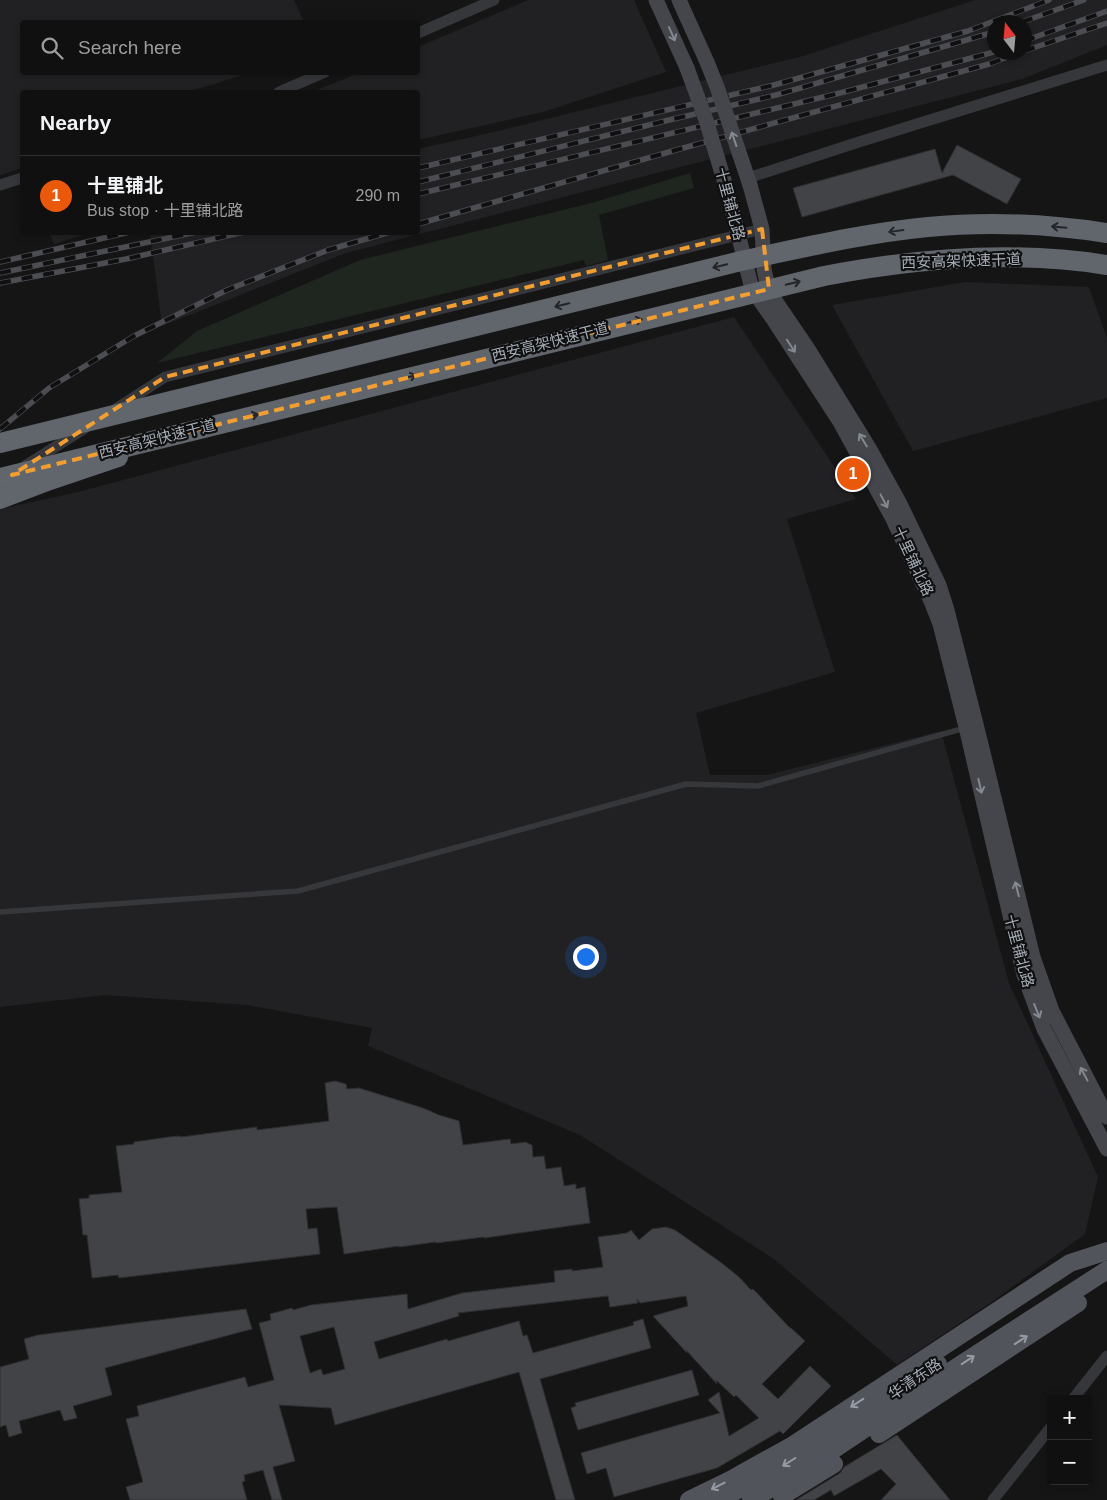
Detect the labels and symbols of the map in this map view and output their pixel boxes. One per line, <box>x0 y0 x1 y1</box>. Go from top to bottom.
north arrow <box>987 15 1032 60</box>
one-way arrow <box>667 26 677 41</box>
one-way arrow <box>729 131 738 147</box>
street label: 十里铺北路 <box>713 165 748 242</box>
one-way arrow <box>1051 222 1067 232</box>
one-way arrow <box>889 226 905 236</box>
street label: 西安高架快速干道 <box>901 250 1021 271</box>
one-way arrow <box>713 262 729 271</box>
one-way arrow <box>784 278 800 287</box>
one-way arrow <box>555 301 571 310</box>
one-way arrow <box>626 316 642 326</box>
street label: 西安高架快速干道 <box>490 319 610 364</box>
one-way arrow <box>786 339 796 353</box>
one-way arrow <box>401 372 417 381</box>
one-way arrow <box>243 411 259 420</box>
street label: 西安高架快速干道 <box>97 416 217 461</box>
one-way arrow <box>858 433 868 447</box>
pin: 1 <box>837 455 869 493</box>
one-way arrow <box>879 493 889 507</box>
street label: 十里铺北路 <box>890 523 937 598</box>
one-way arrow <box>976 777 985 793</box>
one-way arrow <box>1011 882 1021 898</box>
street label: 十里铺北路 <box>1002 912 1037 989</box>
your location <box>573 944 599 970</box>
one-way arrow <box>1033 1003 1042 1018</box>
one-way arrow <box>1079 1066 1089 1081</box>
one-way arrow <box>1014 1335 1028 1345</box>
one-way arrow <box>961 1354 975 1364</box>
street label: 华清东路 <box>885 1355 944 1402</box>
one-way arrow <box>850 1398 864 1408</box>
one-way arrow <box>782 1457 796 1467</box>
one-way arrow <box>710 1481 725 1491</box>

